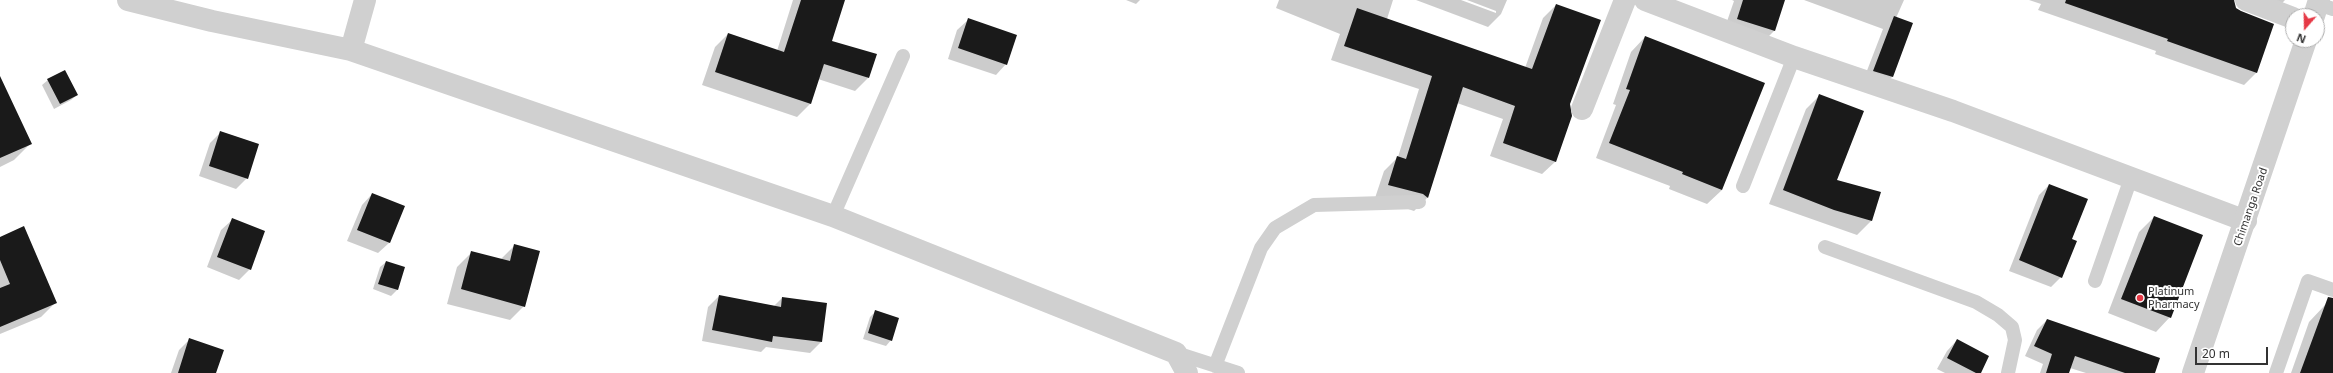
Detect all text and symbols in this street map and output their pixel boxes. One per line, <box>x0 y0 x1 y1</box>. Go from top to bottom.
north arrow <box>2285 8 2325 48</box>
text: N <box>2294 30 2308 47</box>
street label: Chimanga Road <box>2231 166 2271 248</box>
place label: Platinum Pharmacy <box>2148 285 2200 311</box>
marker: Platinum Pharmacy <box>2135 293 2145 303</box>
scale bar <box>2197 339 2270 365</box>
text: 20 m <box>2202 345 2230 362</box>

